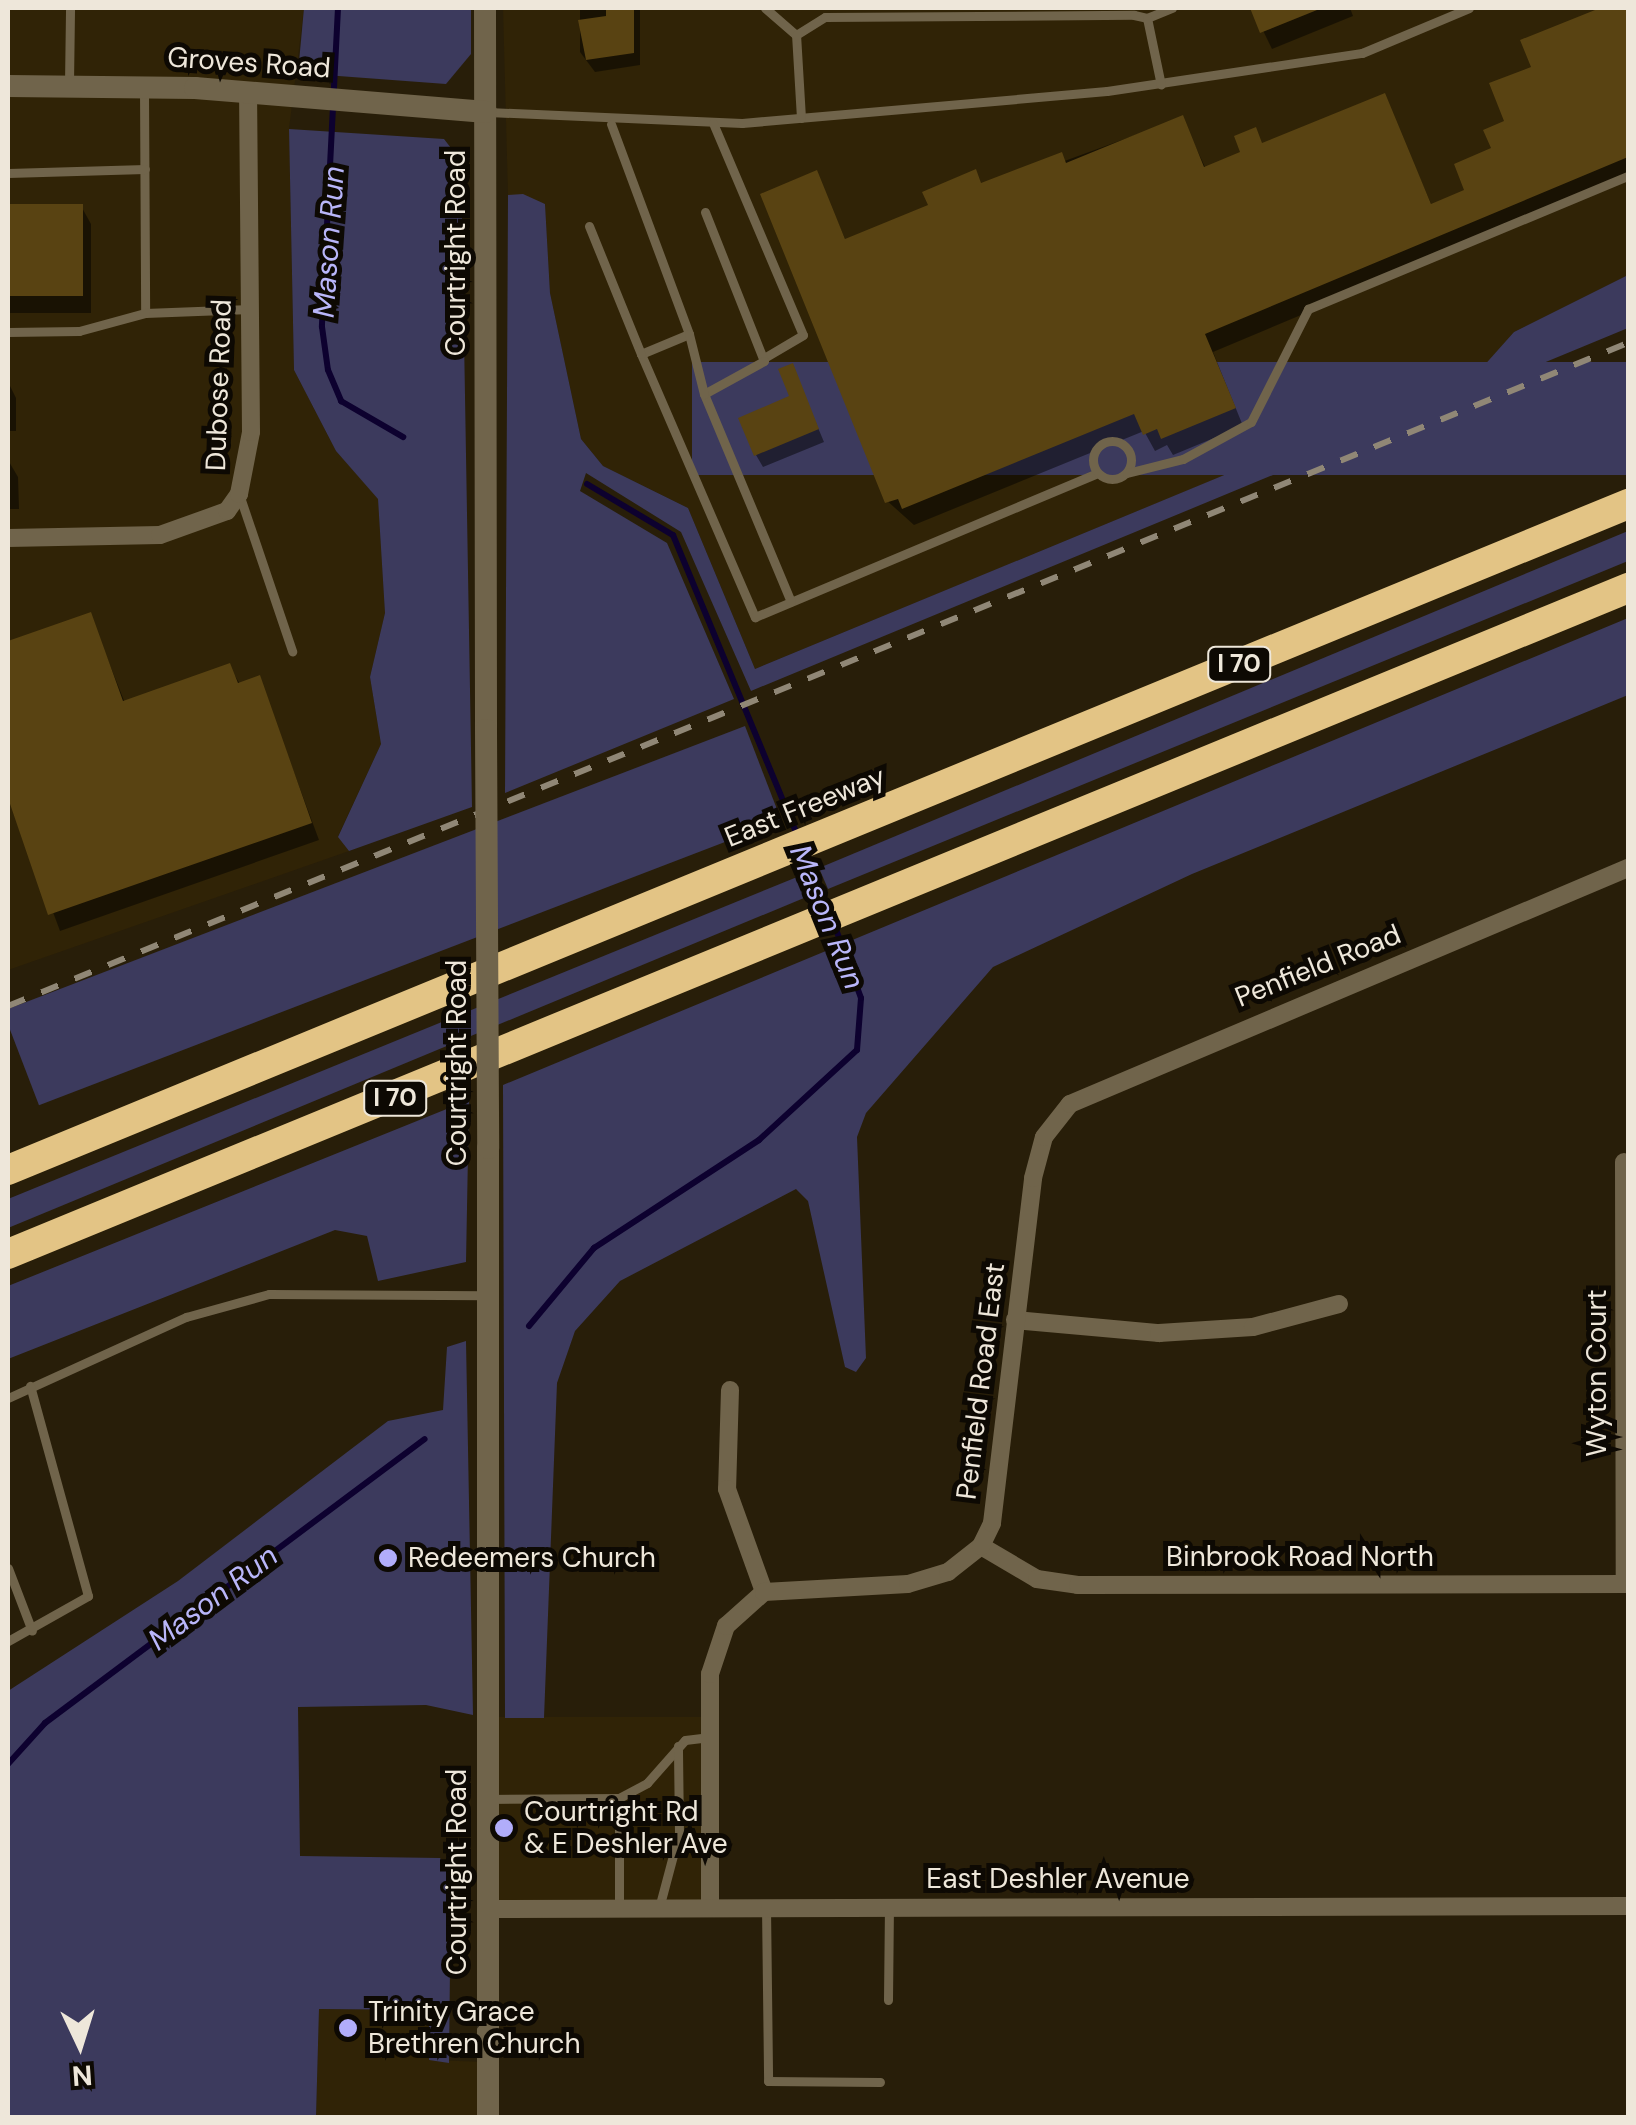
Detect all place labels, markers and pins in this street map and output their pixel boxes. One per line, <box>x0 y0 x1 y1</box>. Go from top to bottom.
place label: Redeemers Church <box>408 1541 656 1575</box>
marker: Redeemers Church <box>377 1547 399 1569</box>
place label: Courtright Rd & E Deshler Ave <box>524 1795 728 1861</box>
marker: Courtright Rd & E Deshler Ave <box>493 1817 515 1839</box>
place label: Trinity Grace Brethren Church <box>368 1995 581 2061</box>
marker: Trinity Grace Brethren Church <box>337 2017 359 2039</box>

